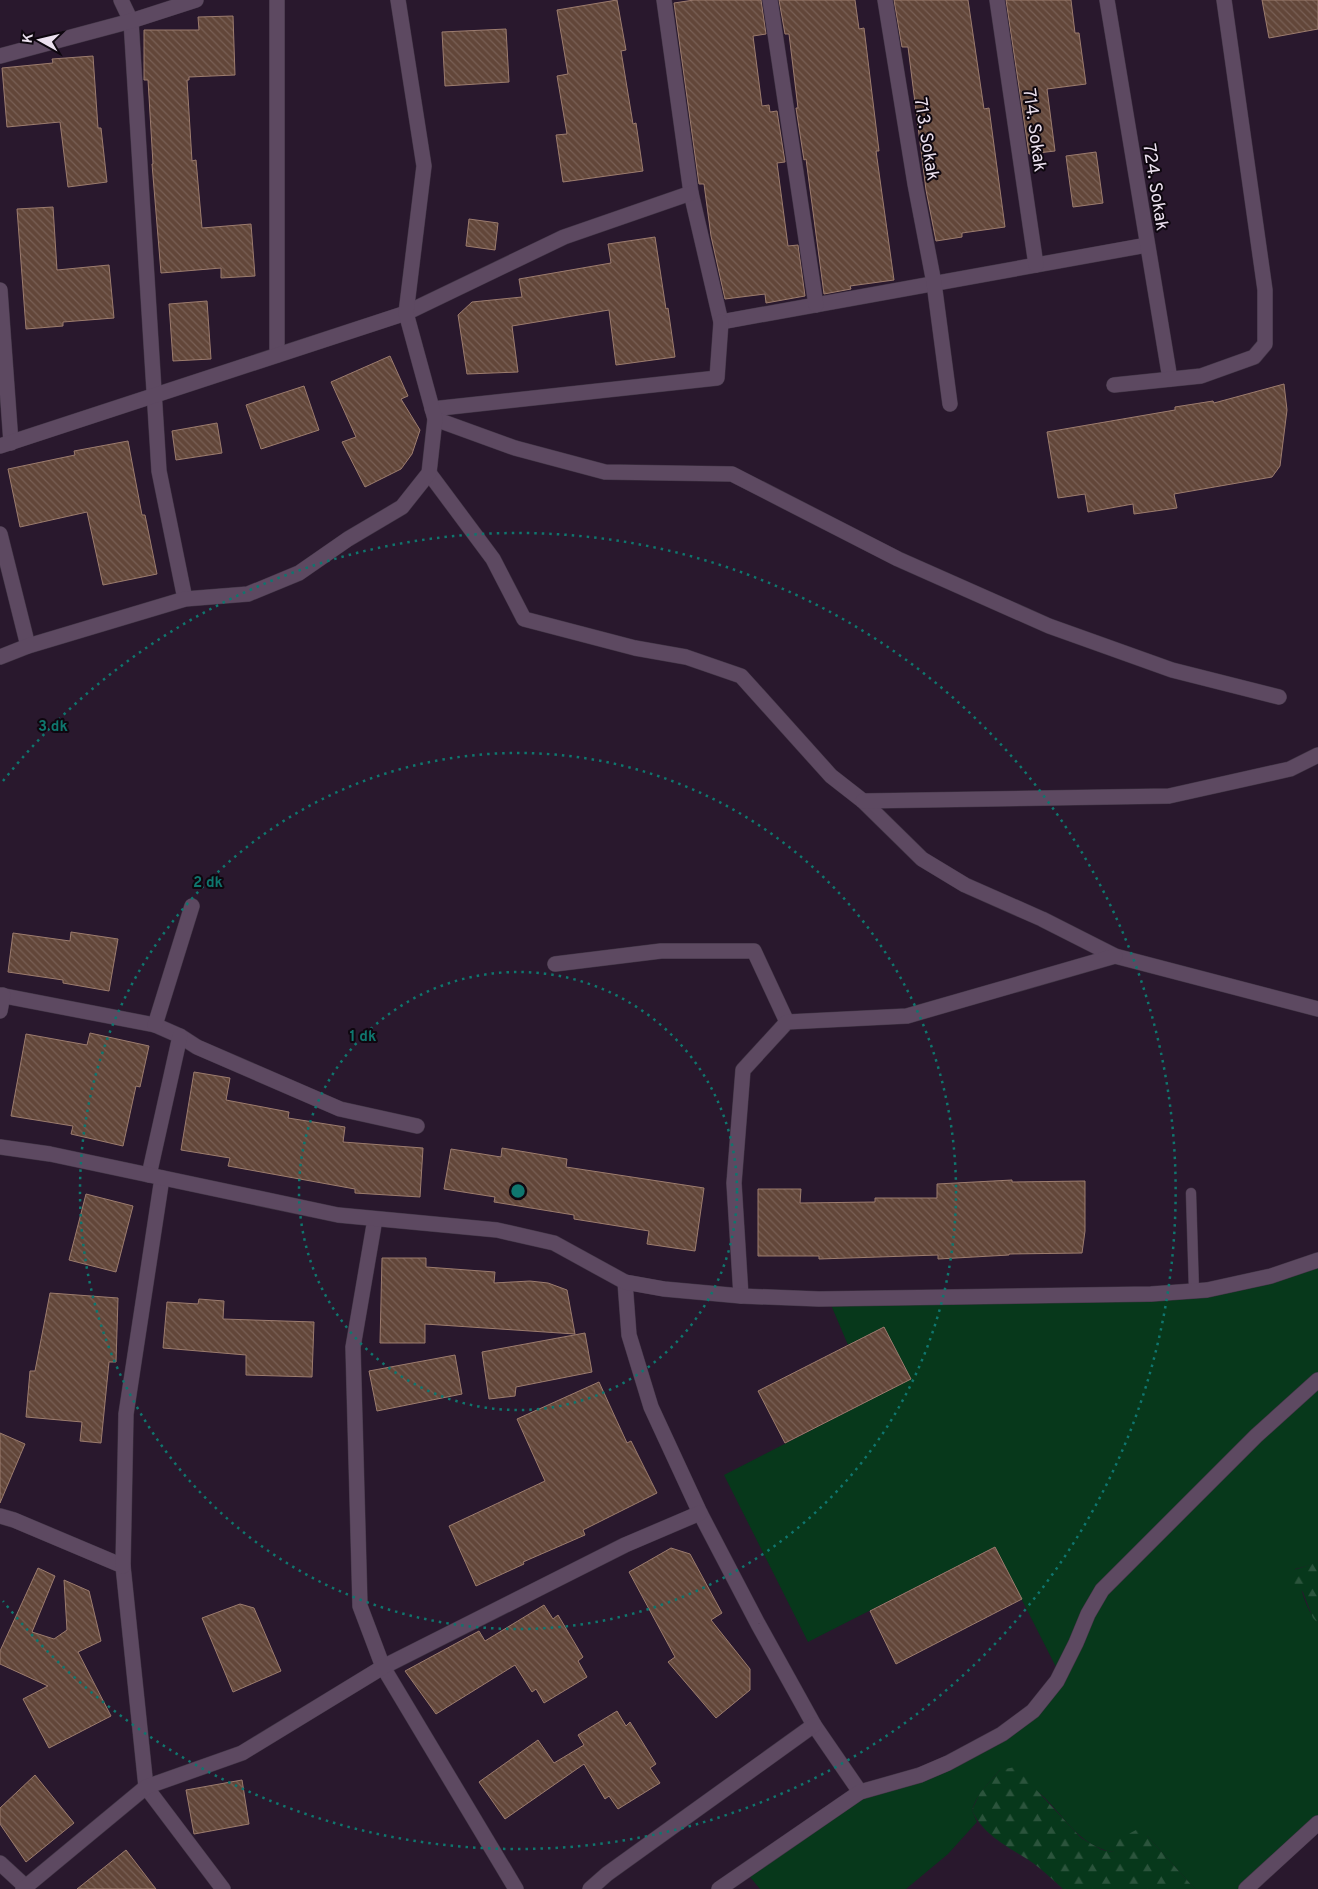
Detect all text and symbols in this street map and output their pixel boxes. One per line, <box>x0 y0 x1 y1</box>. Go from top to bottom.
north arrow <box>15 15 65 65</box>
text: K <box>20 32 38 44</box>
street label: 714. Sokak <box>1016 87 1051 173</box>
street label: 713. Sokak <box>908 96 943 183</box>
street label: 724. Sokak <box>1136 142 1173 233</box>
text: 3 dk <box>38 718 68 737</box>
text: 2 dk <box>193 874 223 893</box>
text: 1 dk <box>350 1028 376 1047</box>
centre of rings <box>509 1182 527 1200</box>

